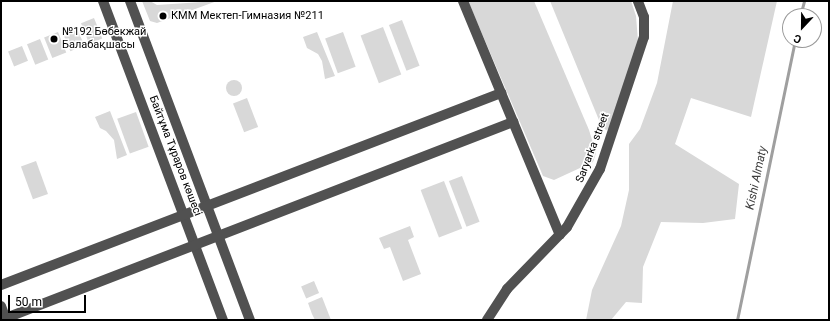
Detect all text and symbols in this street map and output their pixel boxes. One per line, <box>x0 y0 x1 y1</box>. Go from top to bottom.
north arrow <box>782 8 822 48</box>
place label: КММ Мектеп-Гимназия №211 <box>171 9 324 23</box>
marker: КММ Мектеп-Гимназия №211 <box>158 11 168 21</box>
place label: №192 Бөбекжай Балабақшасы <box>62 26 146 52</box>
text: С <box>792 31 803 46</box>
marker: №192 Бөбекжай Балабақшасы <box>49 34 59 44</box>
street label: Байтұма Тұраров көшесі <box>146 94 204 218</box>
street label: Saryarka street <box>574 111 612 185</box>
water label: Kіshі Almaty <box>743 145 771 211</box>
scale bar <box>10 287 88 313</box>
text: 50 m <box>15 295 42 309</box>

